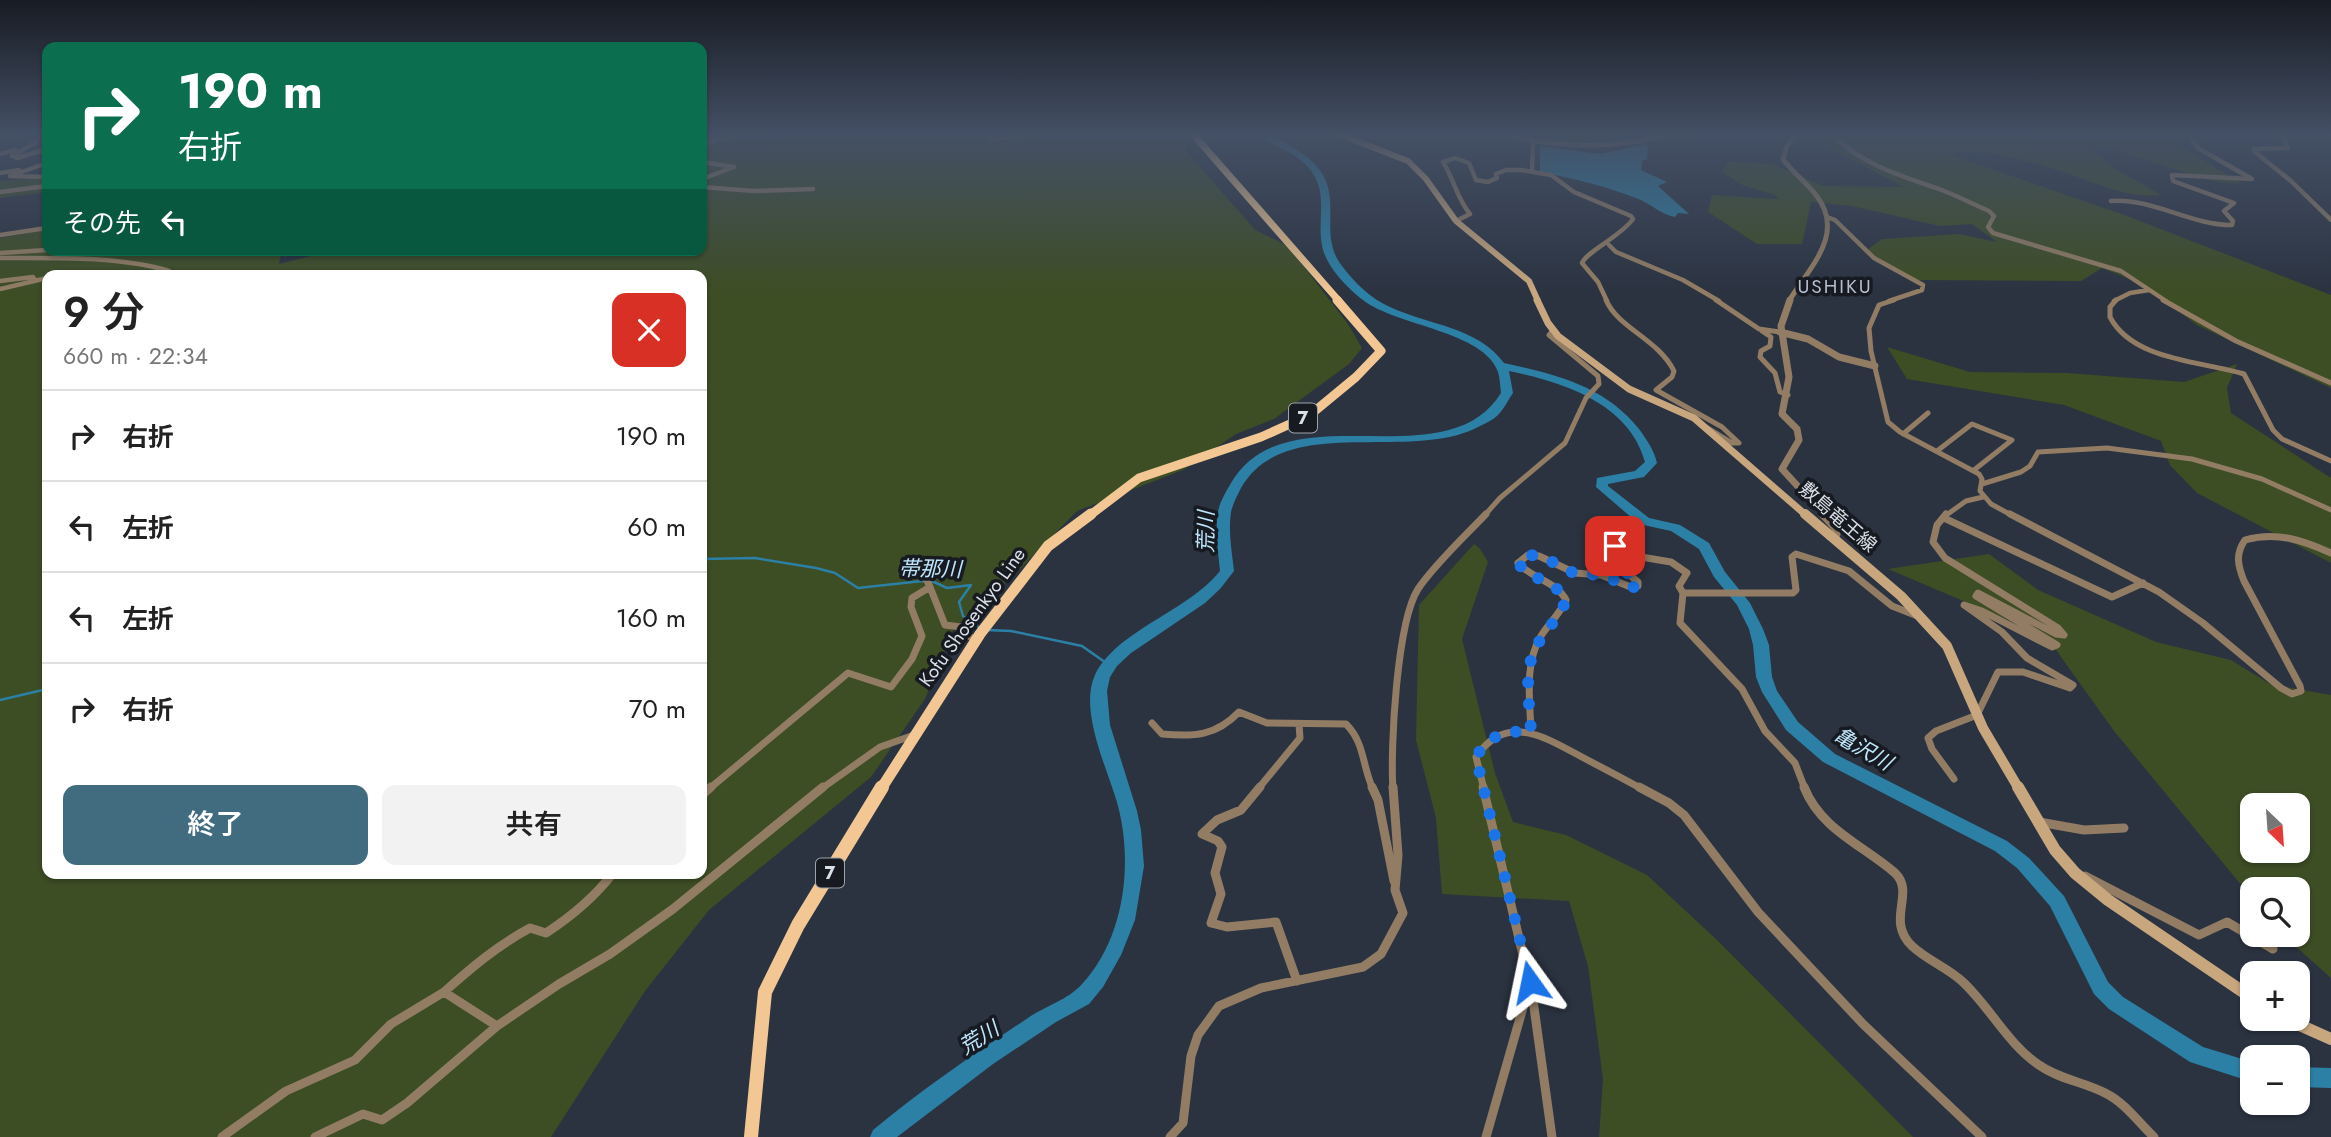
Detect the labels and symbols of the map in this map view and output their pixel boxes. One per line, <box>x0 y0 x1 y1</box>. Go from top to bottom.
district label: USHIKU <box>1797 273 1873 300</box>
road number: 7 <box>1289 404 1317 432</box>
street label: 敷島竜王線 <box>1793 476 1883 558</box>
water label: 荒川 <box>1191 509 1221 553</box>
pin <box>1585 516 1645 576</box>
street label: Kofu Shosenkyo Line <box>912 542 1032 692</box>
water label: 帯那川 <box>898 553 964 585</box>
water label: 亀沢川 <box>1828 720 1900 779</box>
north arrow <box>2240 793 2310 863</box>
road number: 7 <box>816 858 844 888</box>
position arrow <box>1493 945 1567 1019</box>
water label: 荒川 <box>953 1013 1006 1062</box>

